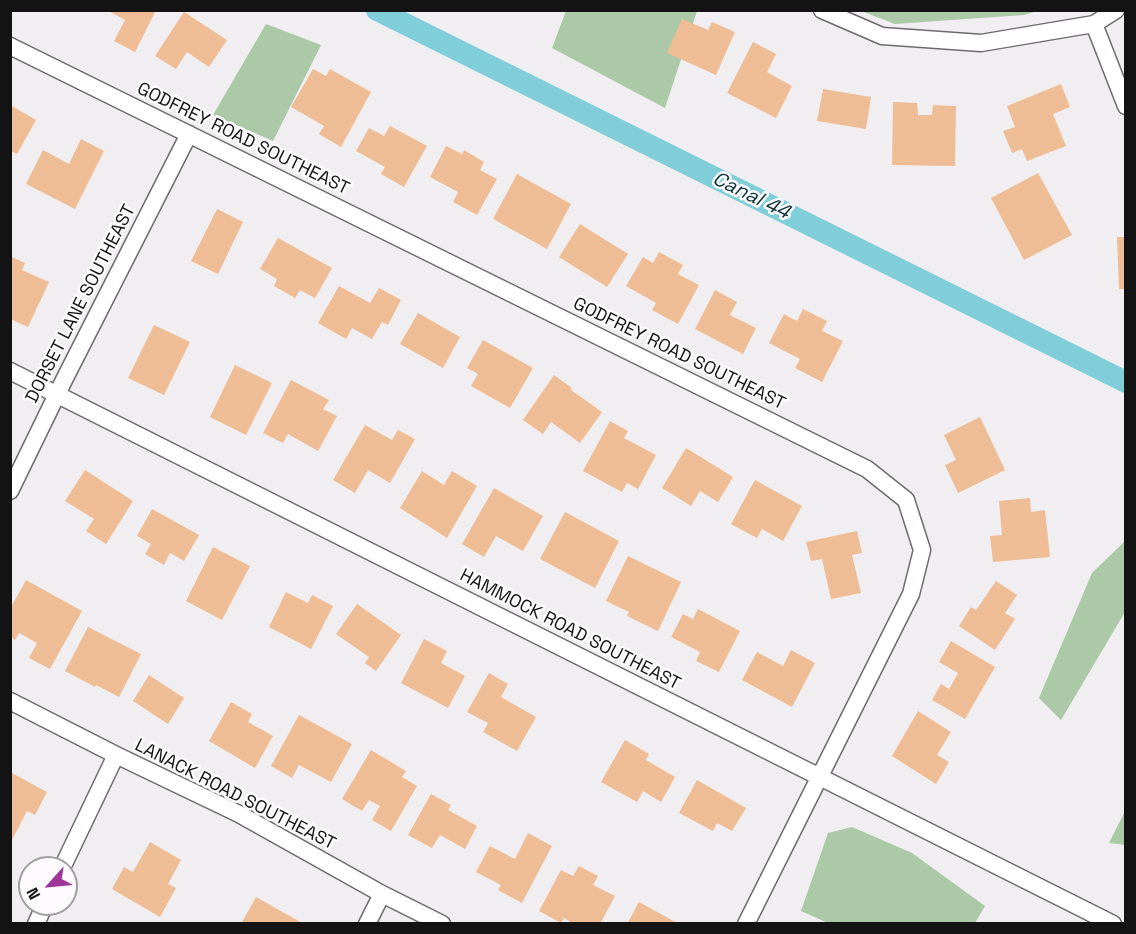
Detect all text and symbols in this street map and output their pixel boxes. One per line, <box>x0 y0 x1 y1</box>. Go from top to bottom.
street label: GODFREY ROAD SOUTHEAST <box>133 78 353 200</box>
water label: Canal 44 <box>708 167 794 225</box>
street label: DORSET LANE SOUTHEAST <box>22 201 140 407</box>
street label: GODFREY ROAD SOUTHEAST <box>569 293 789 415</box>
street label: HAMMOCK ROAD SOUTHEAST <box>456 565 684 695</box>
street label: LANACK ROAD SOUTHEAST <box>131 735 339 855</box>
north arrow <box>18 856 78 916</box>
text: N <box>22 884 45 903</box>

